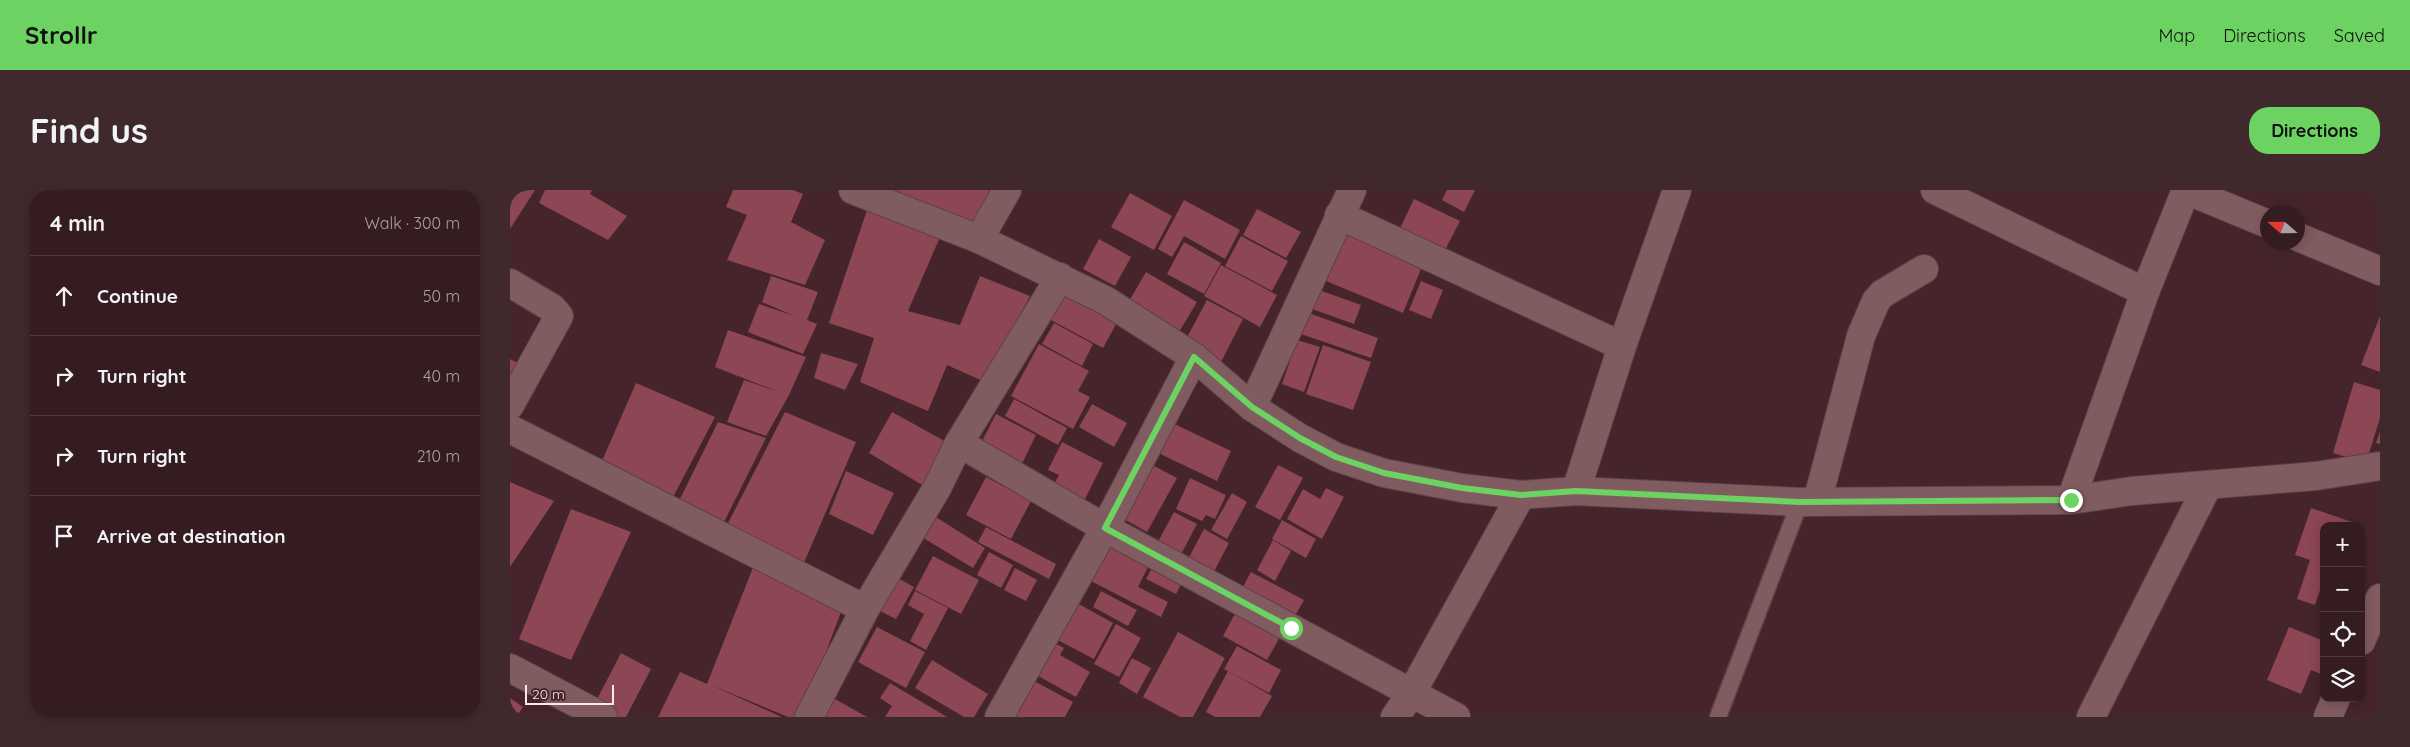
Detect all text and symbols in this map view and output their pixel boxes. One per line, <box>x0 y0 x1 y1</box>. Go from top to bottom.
text: Strollr <box>25 20 97 50</box>
text: Map <box>2158 24 2195 47</box>
text: Directions <box>2223 24 2306 47</box>
text: Saved <box>2334 24 2385 47</box>
button: Directions <box>2249 107 2380 154</box>
text: Find us <box>30 108 148 152</box>
north arrow <box>2260 205 2305 250</box>
text: 4 min <box>50 210 105 236</box>
text: Walk · 300 m <box>365 213 460 233</box>
icon: ahead <box>50 282 78 310</box>
text: Continue <box>97 284 178 308</box>
text: 50 m <box>423 286 460 306</box>
icon: right <box>50 362 78 390</box>
text: Turn right <box>97 364 186 388</box>
text: 40 m <box>423 366 460 386</box>
icon: right <box>50 442 78 470</box>
text: Turn right <box>97 444 186 468</box>
text: 210 m <box>417 446 460 466</box>
route end <box>2060 489 2083 512</box>
icon: arrive <box>50 522 78 550</box>
map controls <box>2320 522 2365 702</box>
button: + <box>2320 522 2365 567</box>
text: Arrive at destination <box>97 524 286 548</box>
button: − <box>2320 567 2365 612</box>
button: locate <box>2320 612 2365 657</box>
route start <box>1280 617 1303 640</box>
button: layers <box>2320 657 2365 702</box>
scale bar <box>525 682 614 705</box>
text: 20 m <box>532 685 565 703</box>

